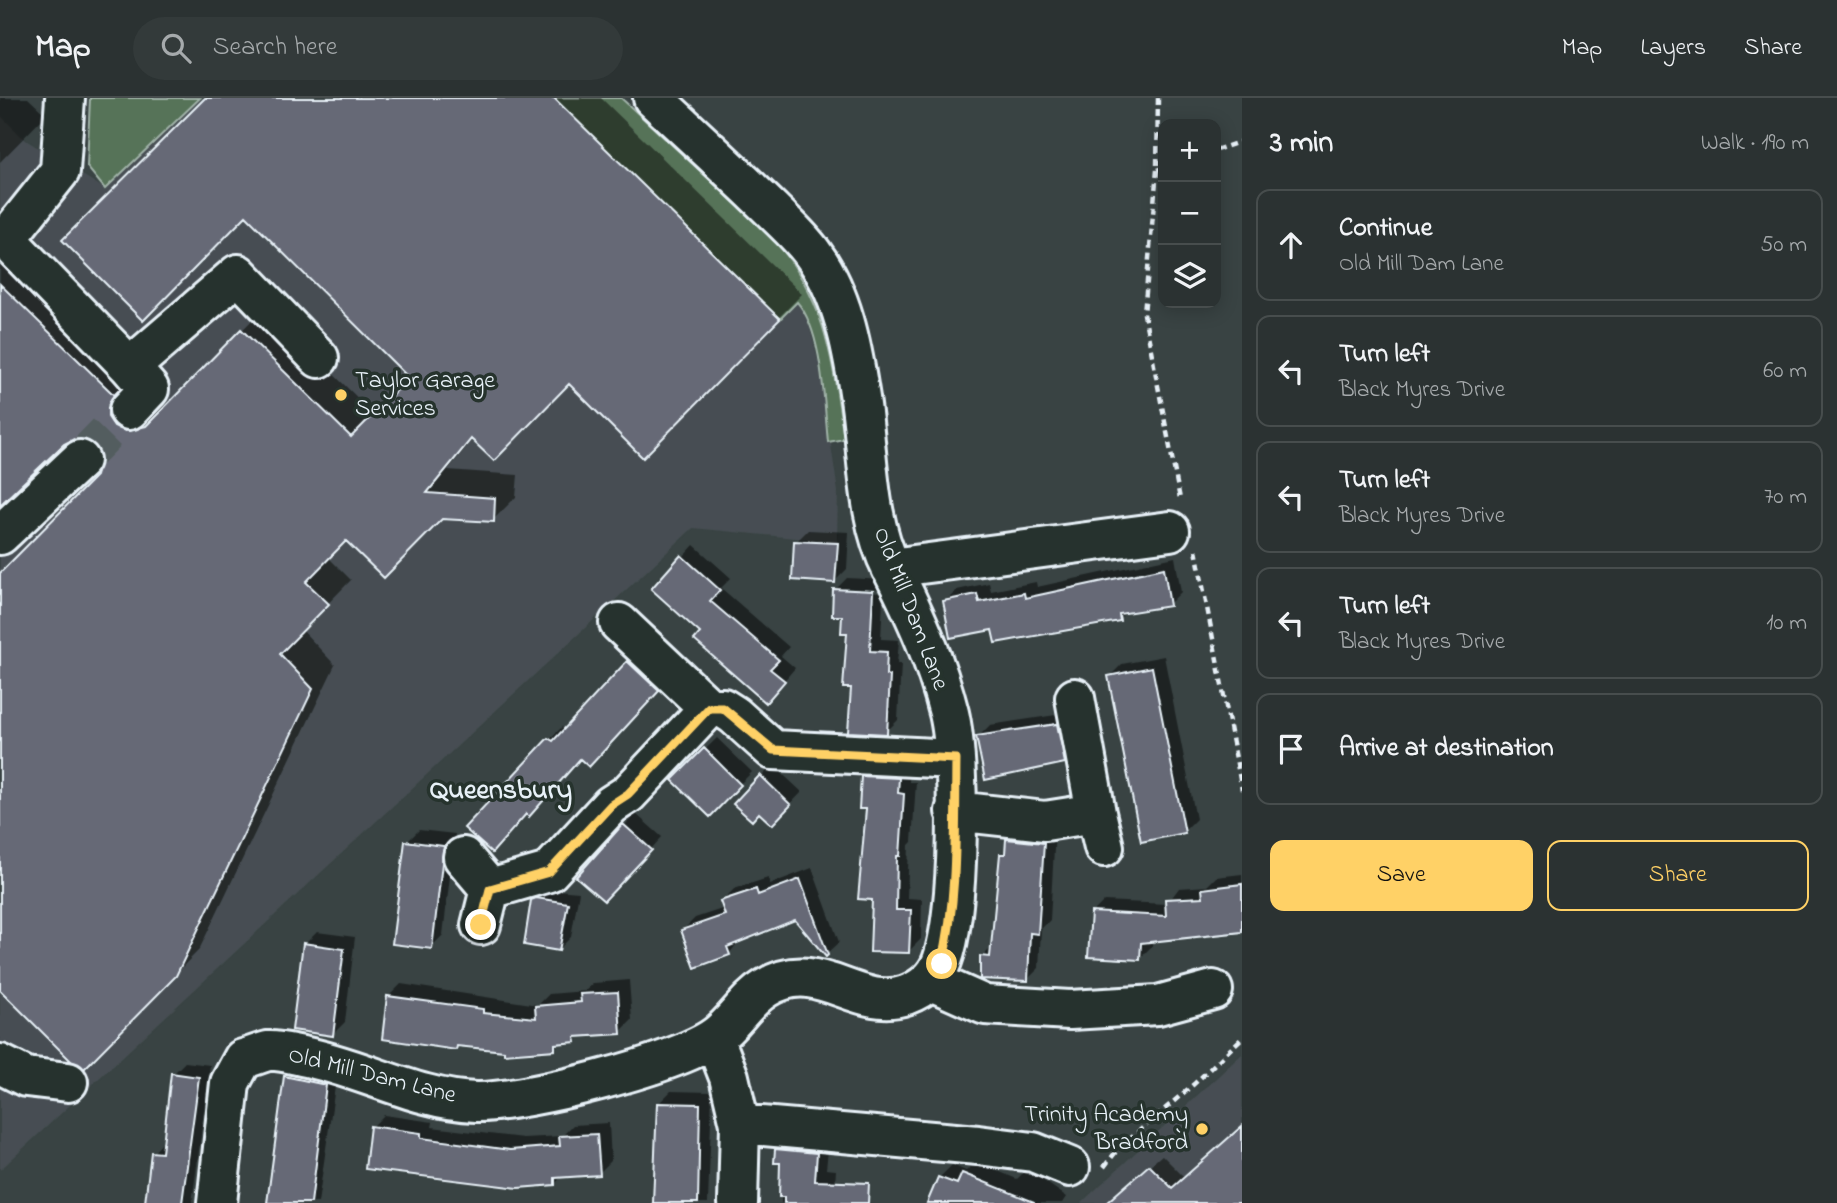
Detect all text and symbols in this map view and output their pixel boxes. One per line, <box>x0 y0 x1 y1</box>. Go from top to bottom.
search box <box>133 17 623 80</box>
text: Map <box>35 24 91 72</box>
icon: search <box>157 29 195 67</box>
text: Search here <box>213 29 337 67</box>
text: Map <box>1562 31 1602 66</box>
text: Layers <box>1640 31 1706 66</box>
text: Share <box>1744 31 1802 66</box>
map controls <box>1158 119 1221 308</box>
button: + <box>1158 119 1221 182</box>
text: 3 min <box>1270 122 1333 166</box>
text: Walk · 190 m <box>1701 127 1809 160</box>
button: − <box>1158 182 1221 245</box>
text: Continue <box>1339 210 1432 248</box>
icon: ahead <box>1272 226 1310 264</box>
text: 50 m <box>1760 229 1807 262</box>
button: layers <box>1158 245 1221 308</box>
text: Old Mill Dam Lane <box>1339 248 1504 281</box>
text: Turn left <box>1339 336 1430 374</box>
icon: left <box>1272 352 1310 390</box>
text: 60 m <box>1763 355 1807 388</box>
place label: Taylor Garage Services <box>355 364 495 427</box>
text: Black Myres Drive <box>1339 374 1505 407</box>
marker: Taylor Garage Services <box>333 387 349 403</box>
text: Turn left <box>1339 462 1430 500</box>
icon: left <box>1272 478 1310 516</box>
text: 70 m <box>1764 481 1807 514</box>
text: Black Myres Drive <box>1339 500 1505 533</box>
street label: Old Mill Dam Lane <box>863 522 957 696</box>
text: Turn left <box>1339 588 1430 626</box>
icon: left <box>1272 604 1310 642</box>
text: 10 m <box>1766 607 1807 640</box>
text: Black Myres Drive <box>1339 626 1505 659</box>
icon: arrive <box>1272 730 1310 768</box>
text: Arrive at destination <box>1339 730 1554 768</box>
district label: Queensbury <box>430 771 572 812</box>
button: Save <box>1270 840 1533 911</box>
button: Share <box>1547 840 1809 911</box>
route end <box>465 909 496 940</box>
route start <box>926 948 957 979</box>
street label: Old Mill Dam Lane <box>284 1038 460 1114</box>
place label: Trinity Academy Bradford <box>1024 1098 1188 1161</box>
marker: Trinity Academy Bradford <box>1194 1121 1210 1137</box>

